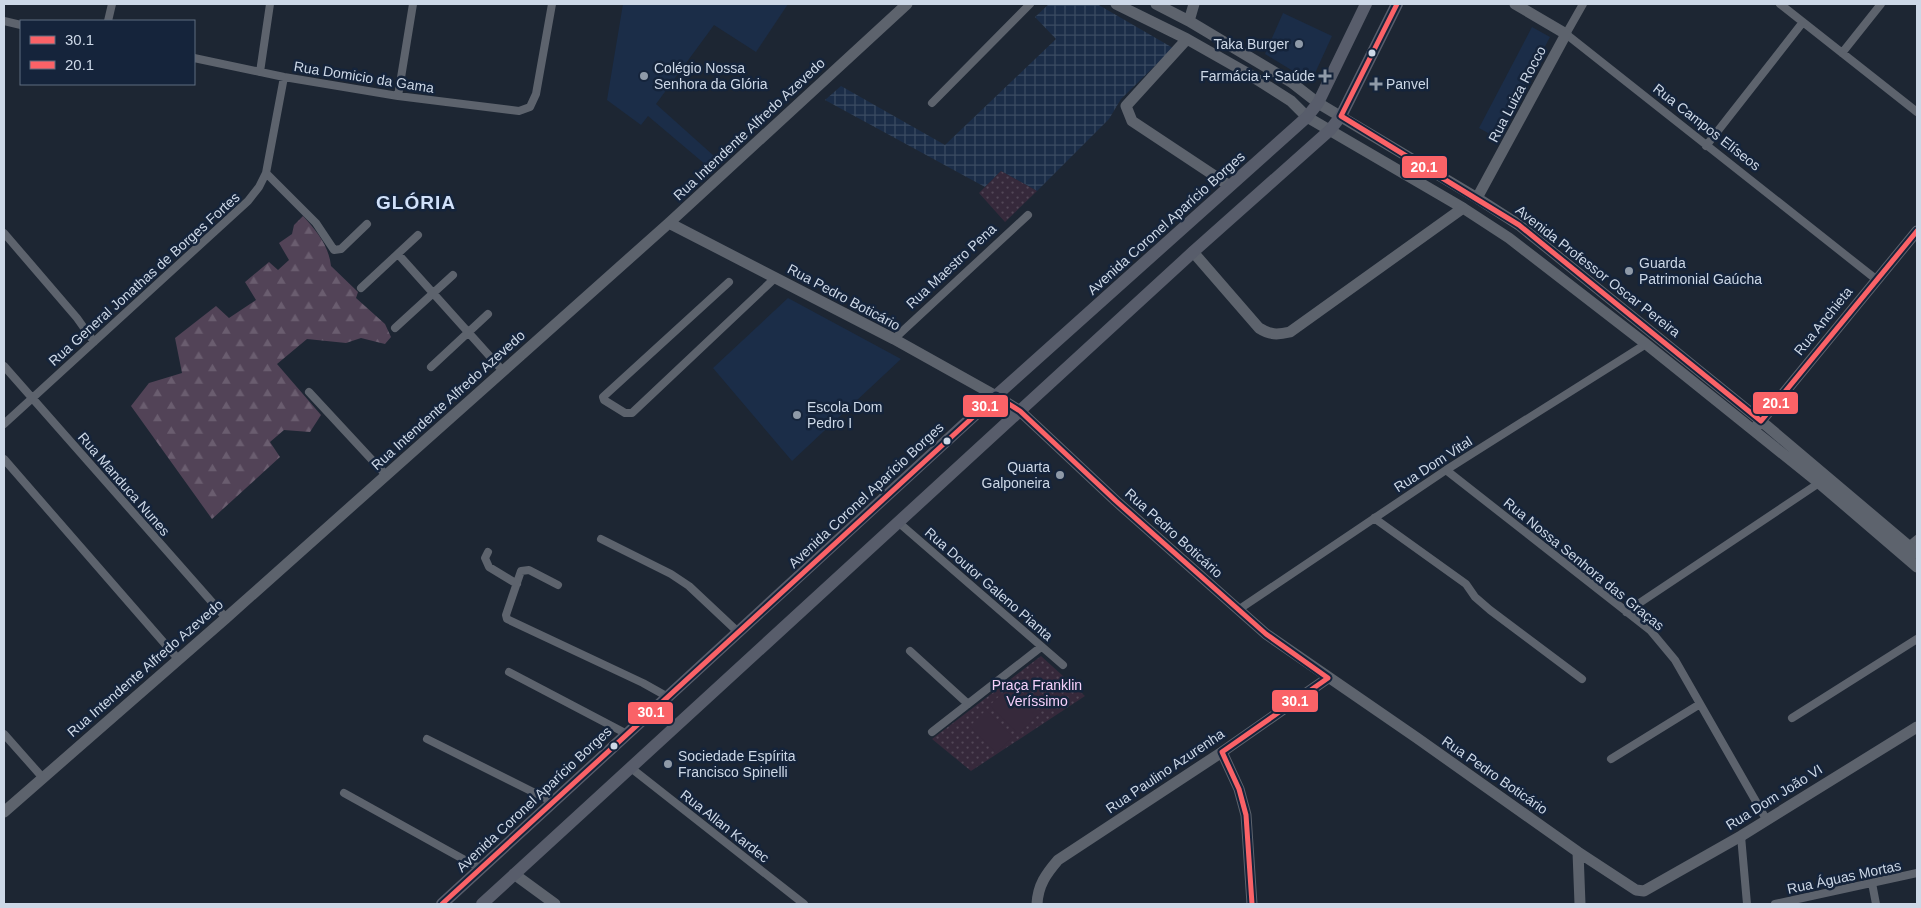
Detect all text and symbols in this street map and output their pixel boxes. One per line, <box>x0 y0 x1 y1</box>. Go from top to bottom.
legend <box>20 20 195 85</box>
text: 30.1 <box>65 31 94 48</box>
place label: Taka Burger <box>1214 36 1289 52</box>
marker: Taka Burger <box>1293 38 1305 50</box>
street label: Rua Luiza Rocco <box>1485 43 1549 145</box>
unlabelled marker <box>1367 48 1377 58</box>
street label: Rua Intendente Alfredo Azevedo <box>670 55 828 203</box>
text: 20.1 <box>65 56 94 73</box>
street label: Rua Domicio da Gama <box>293 58 435 96</box>
place label: Colégio Nossa Senhora da Glória <box>654 60 768 92</box>
place label: Farmácia + Saúde <box>1200 68 1315 84</box>
marker: Colégio Nossa Senhora da Glória <box>638 70 650 82</box>
marker: Farmácia + Saúde <box>1319 70 1331 82</box>
place label: Panvel <box>1386 76 1429 92</box>
marker: Panvel <box>1370 78 1382 90</box>
street label: Rua Campos Elíseos <box>1650 80 1764 174</box>
street label: Avenida Coronel Aparício Borges <box>1084 148 1248 298</box>
line badge: 20.1 <box>1401 155 1448 179</box>
text: 20.1 <box>1410 159 1438 175</box>
street label: Rua General Jonathas de Borges Fortes <box>45 189 243 369</box>
district label: GLÓRIA <box>376 192 456 213</box>
street label: Avenida Professor Oscar Pereira <box>1513 202 1684 340</box>
street label: Rua Maestro Pena <box>903 220 999 312</box>
place label: Guarda Patrimonial Gaúcha <box>1639 255 1762 287</box>
street label: Rua Pedro Boticário <box>785 261 903 334</box>
marker: Guarda Patrimonial Gaúcha <box>1623 265 1635 277</box>
street label: Rua Anchieta <box>1791 283 1856 358</box>
street label: Rua Intendente Alfredo Azevedo <box>368 327 528 473</box>
line badge: 20.1 <box>1752 391 1799 415</box>
line badge: 30.1 <box>962 394 1009 418</box>
text: 20.1 <box>1762 395 1790 411</box>
text: 30.1 <box>971 398 999 414</box>
place label: Escola Dom Pedro I <box>807 399 882 431</box>
marker: Escola Dom Pedro I <box>791 409 803 421</box>
street label: Avenida Coronel Aparício Borges <box>785 419 947 571</box>
street label: Rua Manduca Nunes <box>75 429 173 539</box>
street label: Rua Dom Vital <box>1391 433 1475 495</box>
unlabelled marker <box>942 436 952 446</box>
place label: Quarta Galponeira <box>982 459 1050 491</box>
marker: Quarta Galponeira <box>1054 469 1066 481</box>
street label: Rua Pedro Boticário <box>1122 485 1226 581</box>
street label: Rua Nossa Senhora das Graças <box>1501 494 1667 634</box>
street label: Rua Doutor Galeno Pianta <box>922 524 1056 644</box>
street label: Rua Intendente Alfredo Azevedo <box>64 596 226 740</box>
park label: Praça Franklin Veríssimo <box>992 677 1082 709</box>
line badge: 30.1 <box>1271 689 1319 713</box>
text: 30.1 <box>1281 693 1309 709</box>
line badge: 30.1 <box>627 701 674 725</box>
text: 30.1 <box>637 704 665 720</box>
street label: Avenida Coronel Aparício Borges <box>453 723 615 875</box>
street label: Rua Paulino Azurenha <box>1103 725 1227 817</box>
street label: Rua Pedro Boticário <box>1439 733 1551 818</box>
unlabelled marker <box>609 741 619 751</box>
place label: Sociedade Espírita Francisco Spinelli <box>678 748 796 780</box>
marker: Sociedade Espírita Francisco Spinelli <box>662 758 674 770</box>
street label: Rua Dom João VI <box>1723 761 1825 833</box>
street label: Rua Allan Kardec <box>677 786 773 866</box>
street label: Rua Águas Mortas <box>1786 857 1902 897</box>

